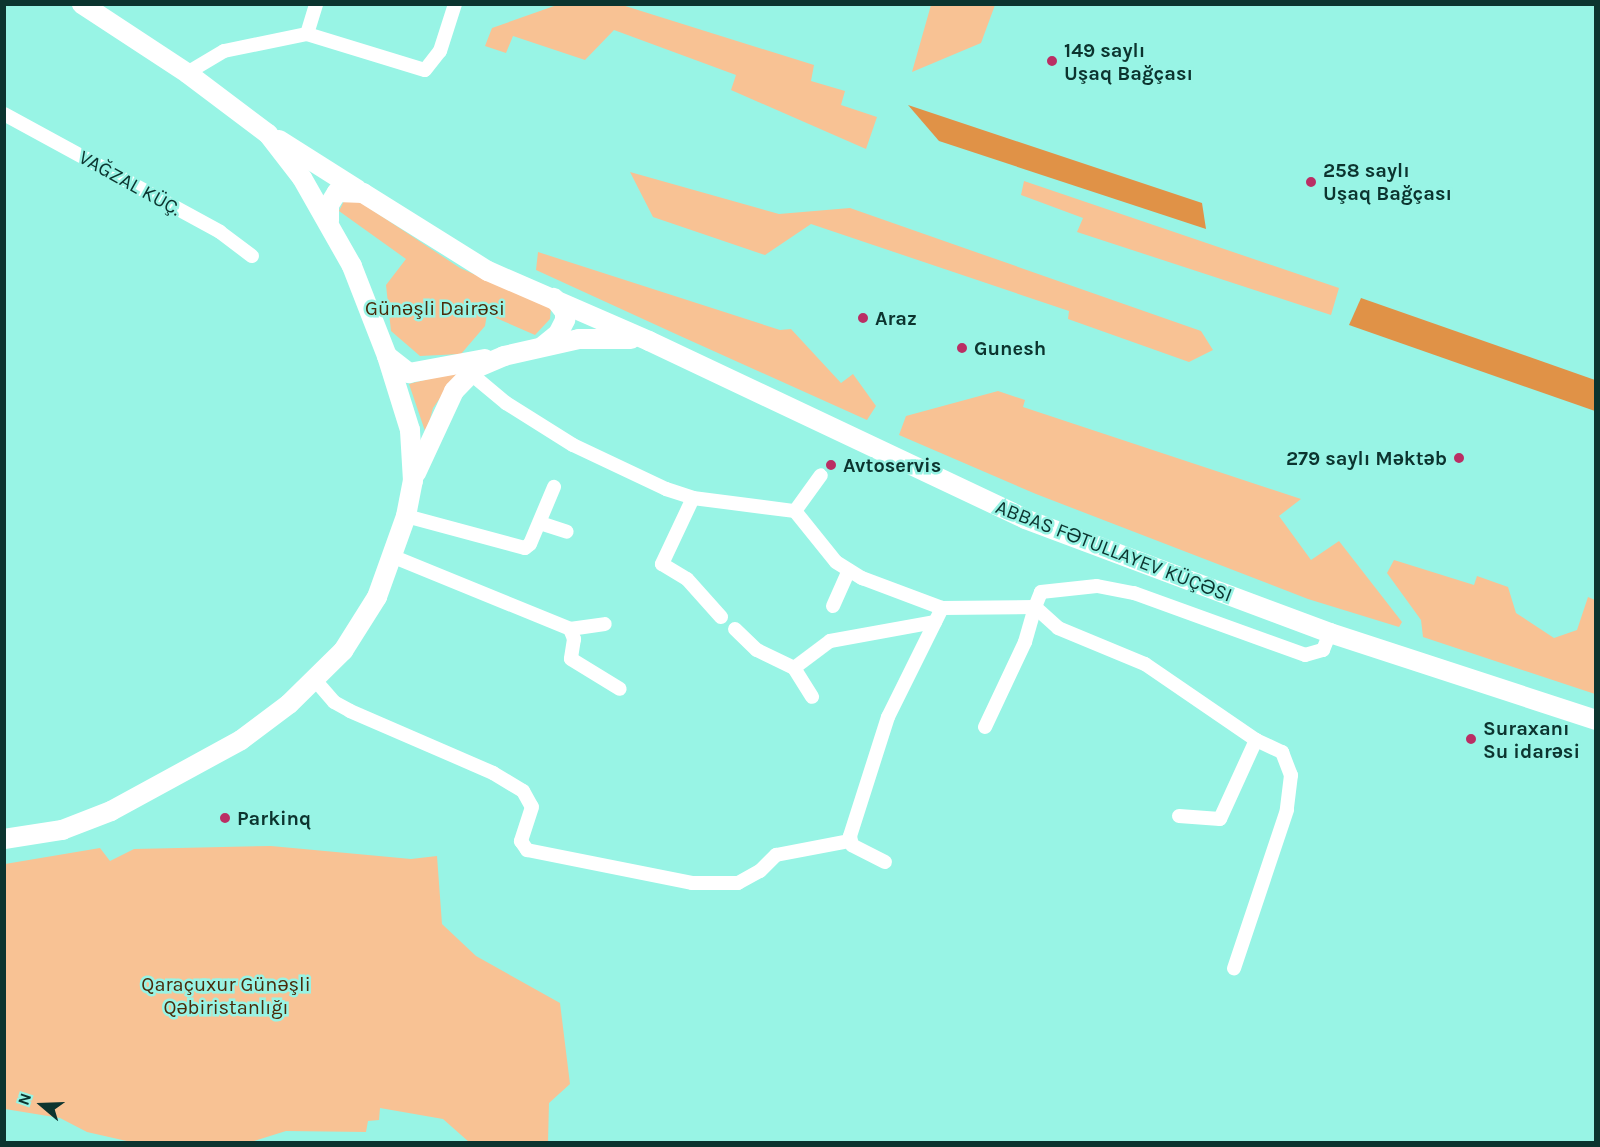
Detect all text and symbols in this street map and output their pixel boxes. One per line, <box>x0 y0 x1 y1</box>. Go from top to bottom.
place label: 149 saylı Uşaq Bağçası <box>1064 38 1193 85</box>
marker: 149 saylı Uşaq Bağçası <box>1045 54 1059 68</box>
street label: VAĞZAL KÜÇ. <box>75 145 185 221</box>
place label: 258 saylı Uşaq Bağçası <box>1323 158 1452 205</box>
marker: 258 saylı Uşaq Bağçası <box>1304 175 1318 189</box>
park label: Günəşli Dairəsi <box>365 296 505 320</box>
place label: Araz <box>875 306 917 330</box>
marker: Araz <box>856 311 870 325</box>
place label: Gunesh <box>974 336 1046 360</box>
marker: Gunesh <box>955 341 969 355</box>
place label: 279 saylı Məktəb <box>1286 446 1447 470</box>
marker: 279 saylı Məktəb <box>1452 451 1466 465</box>
place label: Avtoservis <box>843 453 941 477</box>
marker: Avtoservis <box>824 458 838 472</box>
street label: ABBAS FƏTULLAYEV KÜÇƏSI <box>992 495 1236 607</box>
place label: Suraxanı Su idarəsi <box>1483 716 1580 763</box>
marker: Suraxanı Su idarəsi <box>1464 732 1478 746</box>
place label: Parkinq <box>237 806 311 830</box>
marker: Parkinq <box>218 811 232 825</box>
park label: Qaraçuxur Günəşli Qəbiristanlığı <box>141 972 311 1019</box>
north arrow <box>12 1075 72 1135</box>
text: N <box>14 1090 35 1108</box>

